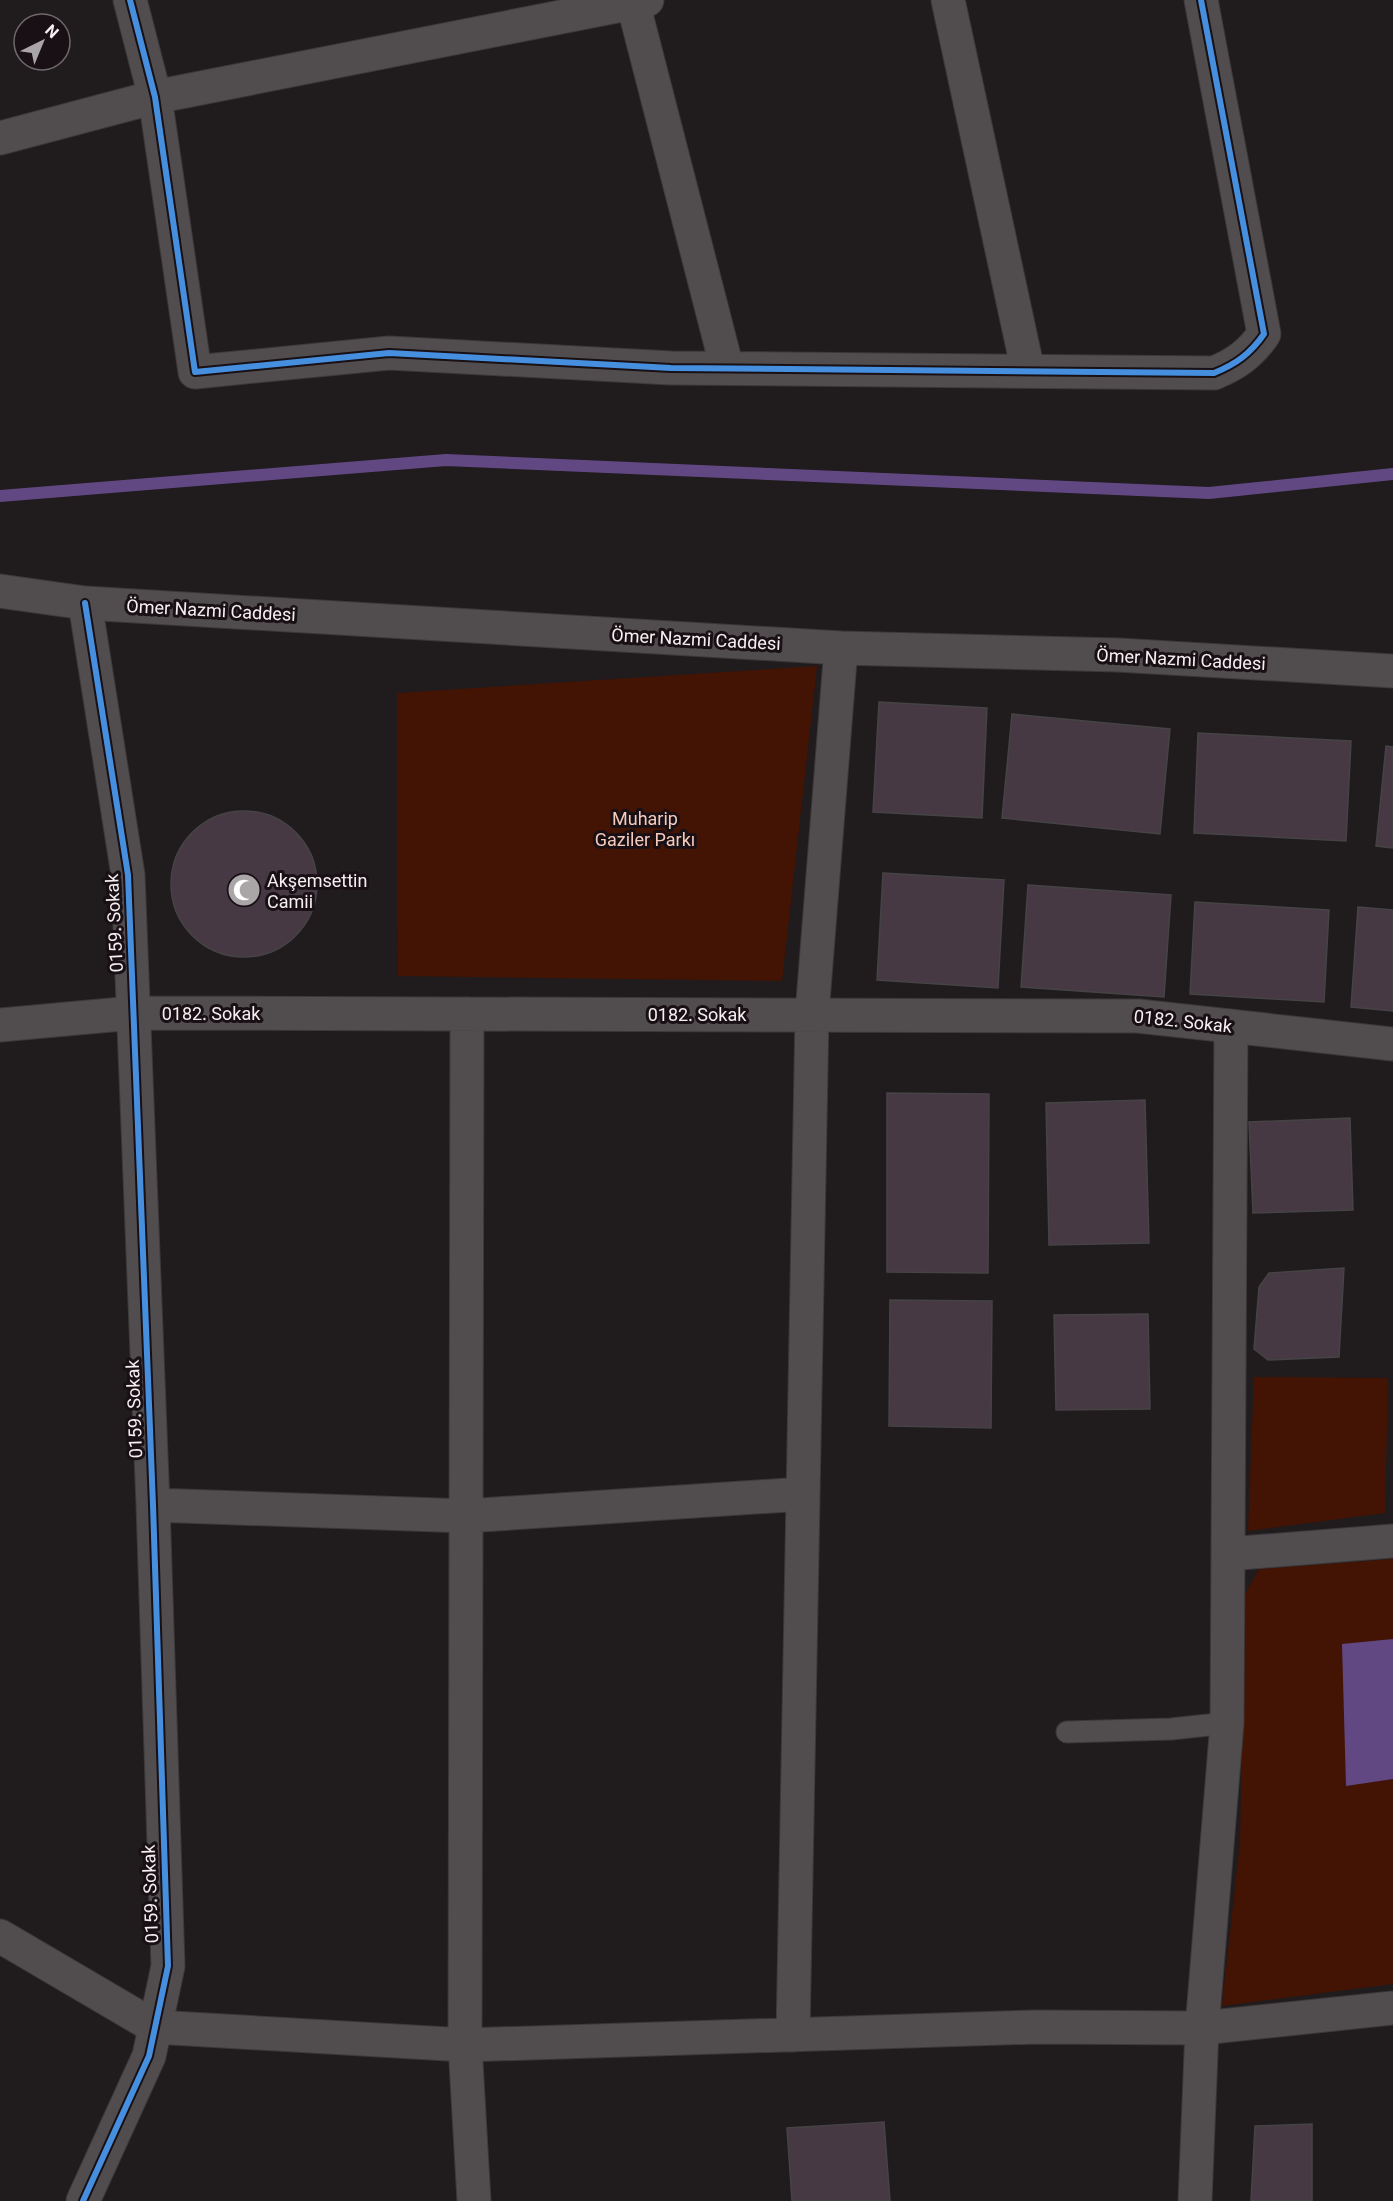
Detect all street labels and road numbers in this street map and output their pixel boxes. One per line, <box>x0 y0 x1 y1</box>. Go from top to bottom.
street label: Ömer Nazmi Caddesi <box>126 595 296 625</box>
street label: Ömer Nazmi Caddesi <box>611 624 781 654</box>
street label: Ömer Nazmi Caddesi <box>1096 644 1266 674</box>
street label: 0159. Sokak <box>101 872 127 973</box>
street label: 0182. Sokak <box>162 1003 261 1024</box>
street label: 0182. Sokak <box>648 1004 747 1025</box>
street label: 0182. Sokak <box>1133 1005 1234 1037</box>
street label: 0159. Sokak <box>122 1358 146 1459</box>
street label: 0159. Sokak <box>138 1843 162 1944</box>

